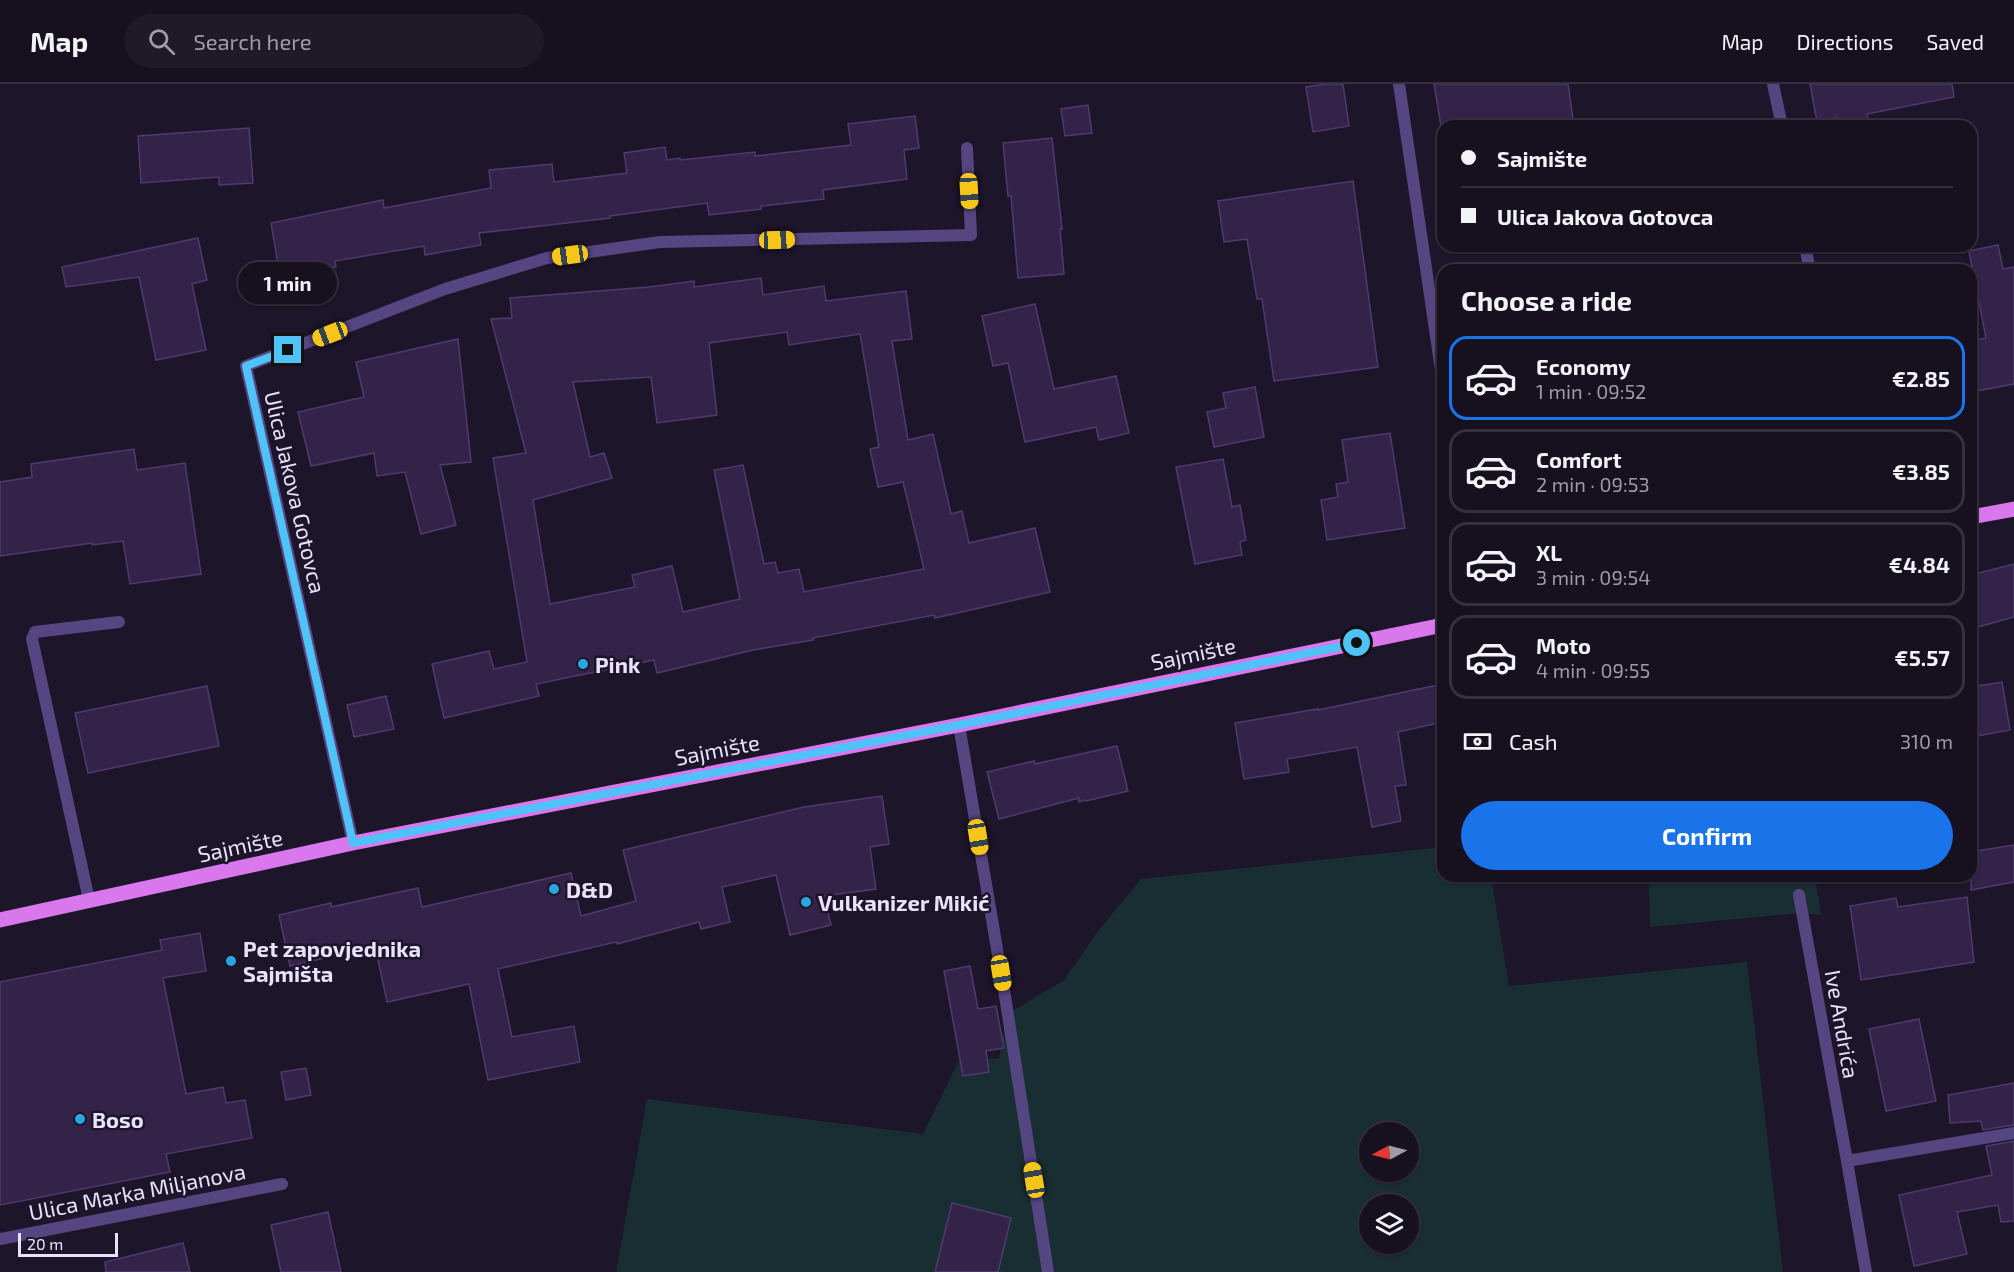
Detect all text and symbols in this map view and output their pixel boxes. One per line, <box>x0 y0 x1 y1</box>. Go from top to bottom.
search box <box>124 14 544 68</box>
text: Map <box>30 24 88 58</box>
icon: search <box>145 25 178 58</box>
text: Search here <box>193 28 312 54</box>
text: Map <box>1721 29 1764 54</box>
text: Directions <box>1797 29 1893 54</box>
text: Saved <box>1926 29 1984 54</box>
text: Sajmište <box>1497 145 1587 171</box>
car <box>959 173 979 209</box>
text: Ulica Jakova Gotovca <box>1497 203 1713 229</box>
car <box>759 230 795 250</box>
car <box>551 244 589 266</box>
callout: 1 min <box>238 263 338 305</box>
text: 1 min <box>263 271 312 295</box>
text: Choose a ride <box>1461 284 1632 316</box>
car <box>310 319 350 349</box>
route end <box>274 336 301 363</box>
icon: car <box>1464 351 1518 405</box>
text: Economy <box>1536 353 1631 379</box>
text: €2.85 <box>1892 365 1950 391</box>
text: 1 min · 09:52 <box>1536 379 1646 403</box>
street label: Ulica Jakova Gotovca <box>260 388 332 596</box>
icon: car <box>1464 444 1518 498</box>
text: Comfort <box>1536 446 1621 472</box>
text: €3.85 <box>1892 458 1950 484</box>
text: 2 min · 09:53 <box>1536 472 1650 496</box>
icon: car <box>1464 537 1518 591</box>
text: XL <box>1536 539 1562 565</box>
text: €4.84 <box>1889 551 1950 577</box>
text: 3 min · 09:54 <box>1536 565 1651 589</box>
route start <box>1343 629 1370 656</box>
icon: car <box>1464 630 1518 684</box>
street label: Sajmište <box>1148 631 1238 676</box>
text: Moto <box>1536 632 1591 658</box>
text: €5.57 <box>1895 644 1950 670</box>
place label: Pink <box>595 651 641 677</box>
marker: Pink <box>576 657 590 671</box>
text: 4 min · 09:55 <box>1536 658 1650 682</box>
icon: cash <box>1461 725 1494 758</box>
street label: Sajmište <box>672 728 762 771</box>
text: Cash <box>1509 728 1558 754</box>
text: 310 m <box>1900 729 1953 753</box>
button: Confirm <box>1461 801 1953 870</box>
car <box>966 818 990 856</box>
street label: Sajmište <box>195 823 285 868</box>
place label: D&D <box>566 876 613 902</box>
marker: D&D <box>547 882 561 896</box>
place label: Vulkanizer Mikić <box>818 889 989 915</box>
marker: Vulkanizer Mikić <box>799 895 813 909</box>
place label: Pet zapovjednika Sajmišta <box>243 935 421 986</box>
marker: Pet zapovjednika Sajmišta <box>224 954 238 968</box>
car <box>989 954 1013 992</box>
street label: Ive Andrića <box>1821 968 1865 1080</box>
place label: Boso <box>92 1106 144 1132</box>
marker: Boso <box>73 1112 87 1126</box>
north arrow <box>1359 1122 1419 1182</box>
map controls <box>1359 1122 1419 1254</box>
street label: Ulica Marka Miljanova <box>26 1157 248 1226</box>
car <box>1022 1161 1046 1199</box>
button: layers <box>1359 1194 1419 1254</box>
scale bar <box>18 1230 118 1258</box>
text: 20 m <box>27 1234 63 1253</box>

